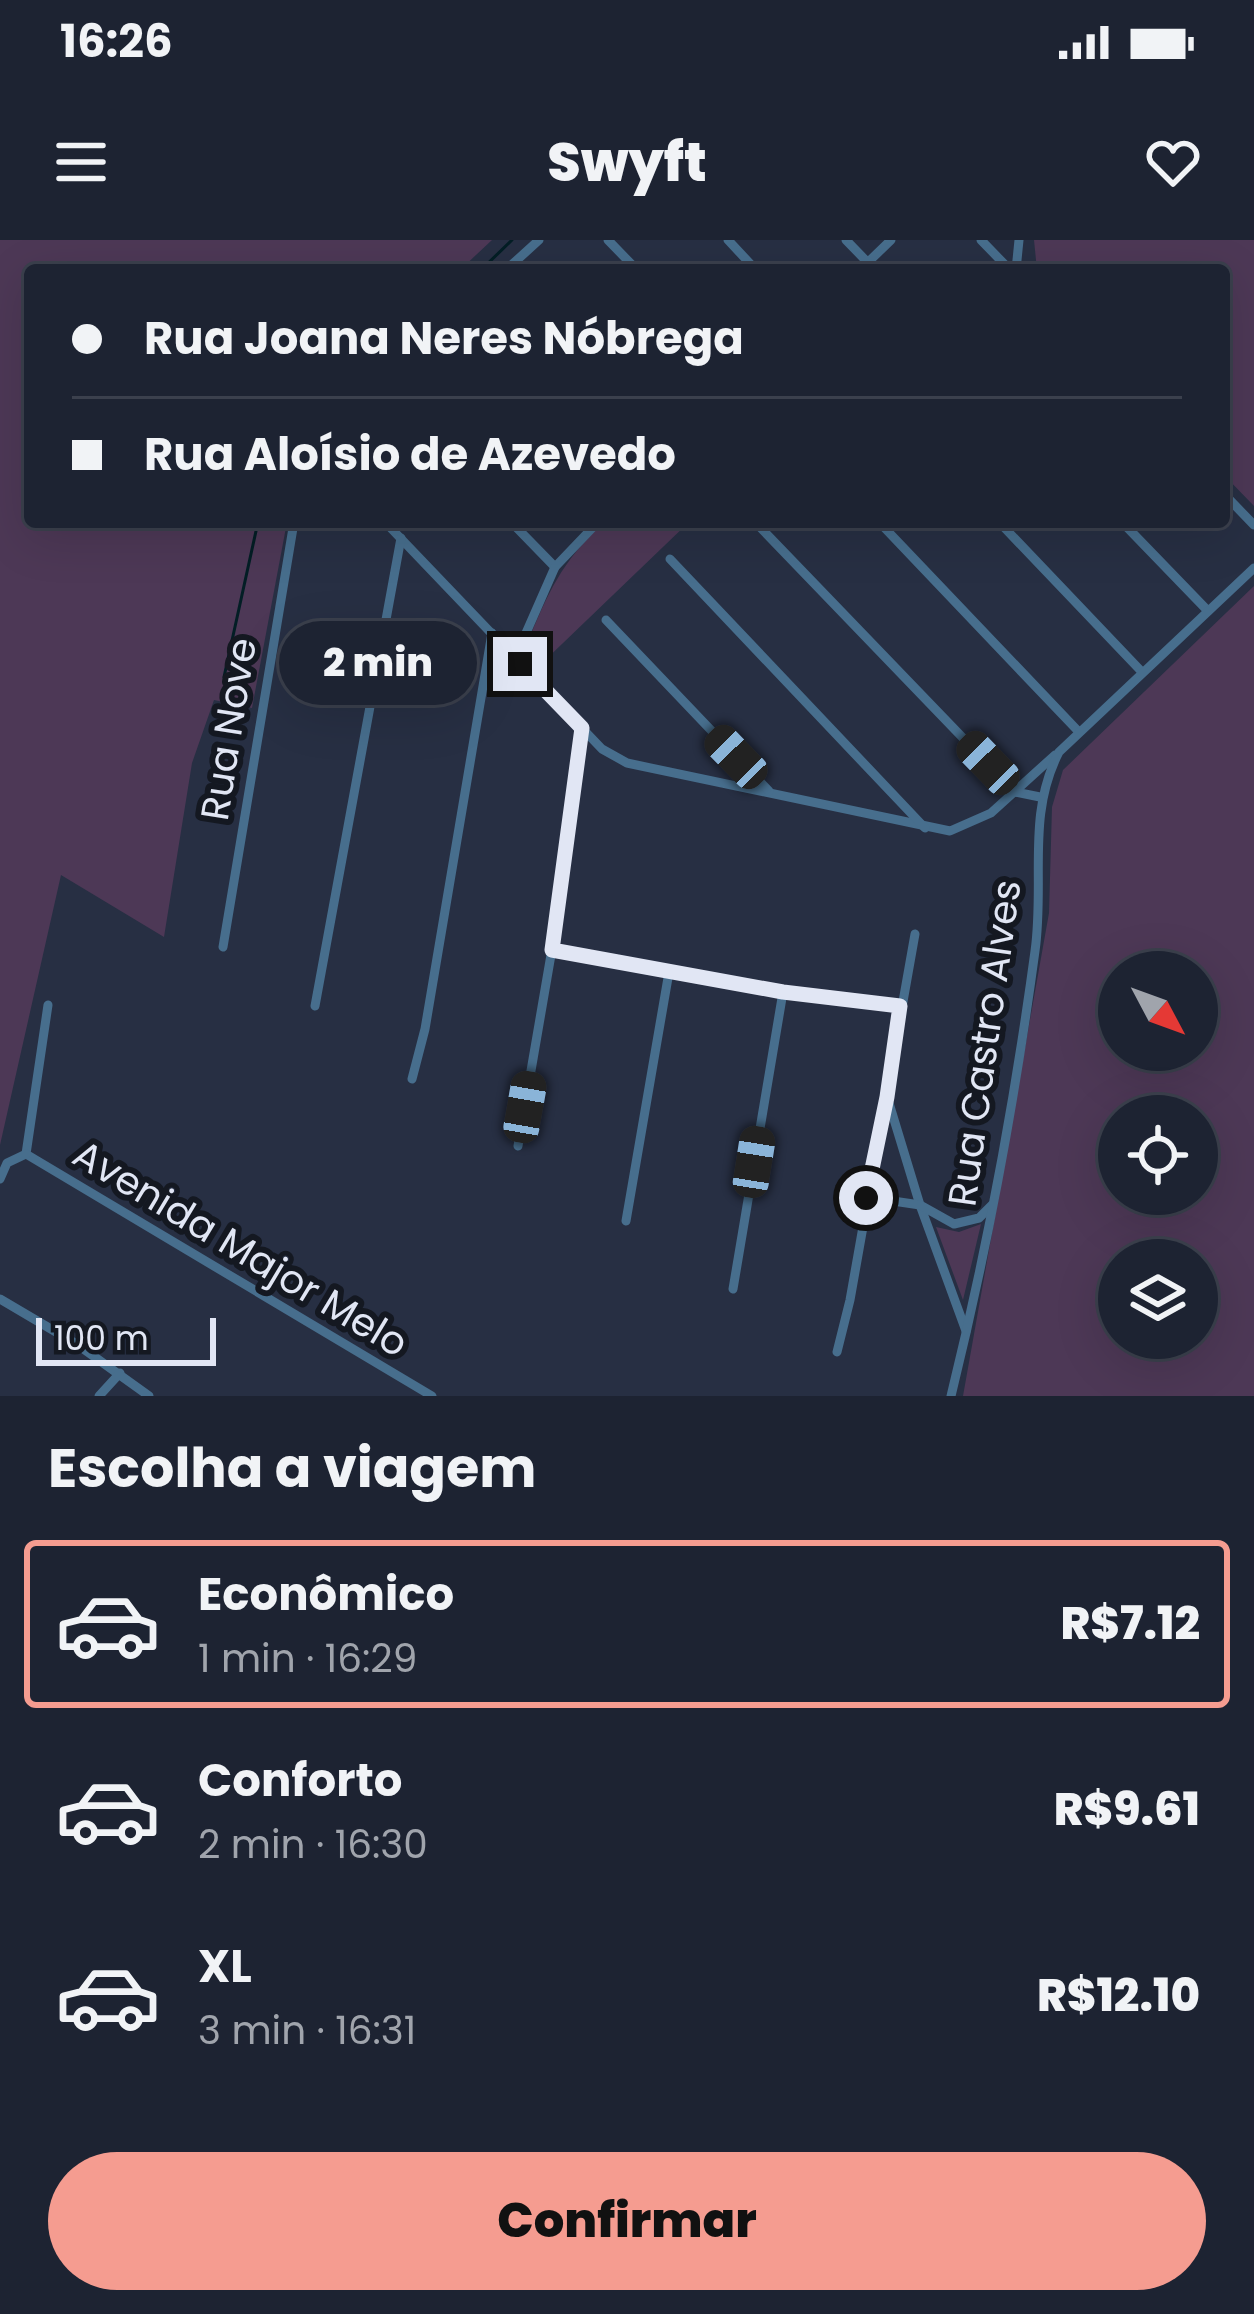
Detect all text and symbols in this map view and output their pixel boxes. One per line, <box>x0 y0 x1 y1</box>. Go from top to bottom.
text: 16:26 <box>60 10 173 73</box>
text: Swyft <box>547 124 707 200</box>
icon: menu <box>48 129 114 195</box>
icon: heart <box>1140 129 1206 195</box>
text: Rua Joana Neres Nóbrega <box>144 307 744 370</box>
text: Rua Aloísio de Azevedo <box>144 423 676 486</box>
callout: 2 min <box>280 622 478 706</box>
street label: Rua Nove <box>187 634 270 824</box>
text: 2 min <box>323 635 433 690</box>
route end <box>493 637 547 691</box>
car <box>698 719 774 795</box>
car <box>950 725 1026 801</box>
street label: Rua Castro Alves <box>934 876 1035 1210</box>
north arrow <box>1098 951 1218 1071</box>
map controls <box>1098 951 1218 1359</box>
car <box>501 1068 549 1146</box>
button: locate <box>1098 1095 1218 1215</box>
car <box>731 1124 777 1200</box>
street label: Avenida Major Melo <box>63 1127 419 1370</box>
route start <box>839 1171 893 1225</box>
button: layers <box>1098 1239 1218 1359</box>
scale bar <box>36 1312 216 1365</box>
text: 100 m <box>54 1315 149 1362</box>
text: Escolha a viagem <box>48 1430 536 1506</box>
text: Econômico <box>198 1563 454 1626</box>
icon: car <box>54 1570 162 1678</box>
text: R$7.12 <box>1060 1592 1200 1655</box>
text: 1 min · 16:29 <box>198 1631 417 1686</box>
text: Conforto <box>198 1749 402 1812</box>
icon: car <box>54 1756 162 1864</box>
text: R$9.61 <box>1054 1778 1200 1841</box>
text: 2 min · 16:30 <box>198 1817 428 1872</box>
text: XL <box>198 1935 252 1998</box>
icon: car <box>54 1942 162 2050</box>
text: R$12.10 <box>1037 1964 1200 2027</box>
text: 3 min · 16:31 <box>198 2003 416 2058</box>
button: Confirmar <box>48 2152 1206 2290</box>

